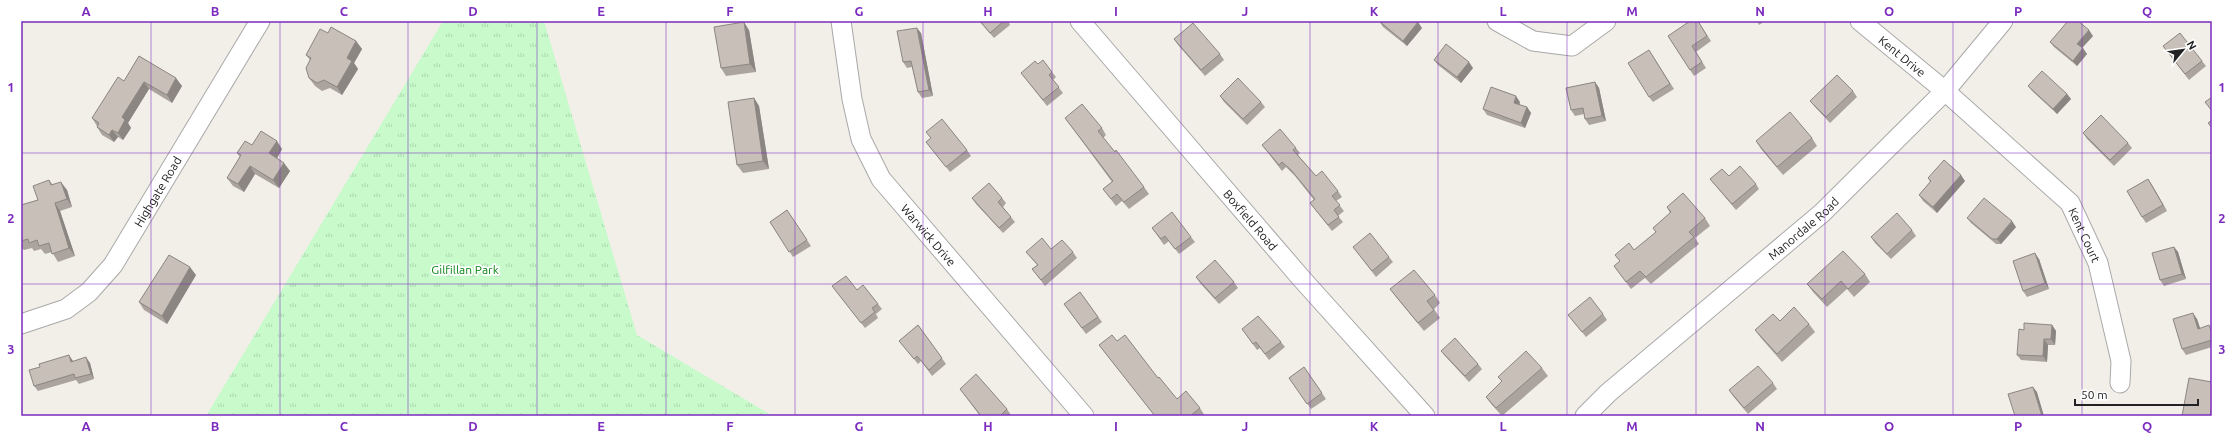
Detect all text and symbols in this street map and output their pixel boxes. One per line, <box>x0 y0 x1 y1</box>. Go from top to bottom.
text: A <box>81 4 91 18</box>
text: B <box>211 4 220 18</box>
text: C <box>340 4 349 18</box>
text: D <box>468 4 478 18</box>
text: E <box>597 4 605 18</box>
text: F <box>726 4 734 18</box>
text: G <box>855 4 864 18</box>
text: H <box>983 4 993 18</box>
text: I <box>1114 4 1118 18</box>
text: J <box>1242 4 1248 18</box>
text: K <box>1370 4 1379 18</box>
text: L <box>1499 4 1507 18</box>
text: M <box>1626 4 1638 18</box>
text: N <box>1755 4 1765 18</box>
text: O <box>1884 4 1894 18</box>
text: P <box>2014 4 2022 18</box>
text: Q <box>2142 4 2152 18</box>
north arrow <box>2163 30 2203 70</box>
street label: Kent Drive <box>1877 33 1928 79</box>
text: N <box>2185 39 2199 52</box>
text: 1 <box>7 80 15 94</box>
text: 1 <box>2218 80 2226 94</box>
street label: Highgate Road <box>131 154 183 229</box>
street label: Boxfield Road <box>1221 187 1280 252</box>
street label: Manordale Road <box>1765 194 1841 262</box>
street label: Warwick Drive <box>899 201 959 268</box>
street label: Kent Court <box>2067 205 2103 264</box>
text: 2 <box>7 211 15 225</box>
text: 2 <box>2218 211 2226 225</box>
park label: Gilfillan Park <box>431 263 499 276</box>
text: 3 <box>7 342 15 356</box>
text: 3 <box>2218 342 2226 356</box>
scale bar <box>2075 381 2198 407</box>
text: 50 m <box>2081 388 2108 401</box>
text: A <box>81 419 91 433</box>
text: B <box>211 419 220 433</box>
text: C <box>340 419 349 433</box>
text: D <box>468 419 478 433</box>
text: E <box>597 419 605 433</box>
text: F <box>726 419 734 433</box>
text: G <box>855 419 864 433</box>
text: H <box>983 419 993 433</box>
text: I <box>1114 419 1118 433</box>
text: J <box>1242 419 1248 433</box>
text: K <box>1370 419 1379 433</box>
text: L <box>1499 419 1507 433</box>
text: M <box>1626 419 1638 433</box>
text: N <box>1755 419 1765 433</box>
text: O <box>1884 419 1894 433</box>
text: P <box>2014 419 2022 433</box>
text: Q <box>2142 419 2152 433</box>

